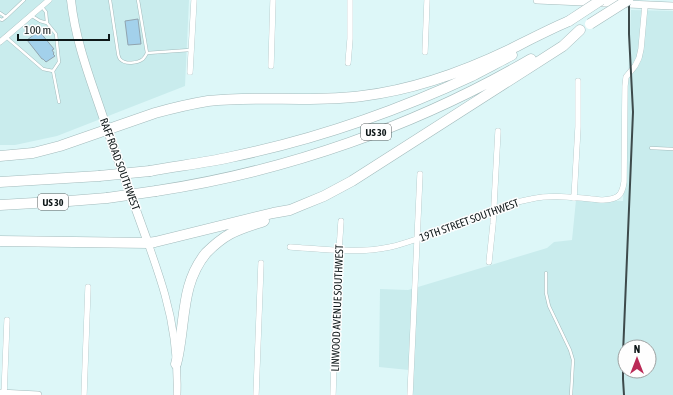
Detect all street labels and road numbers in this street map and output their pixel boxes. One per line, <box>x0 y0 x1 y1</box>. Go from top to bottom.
street label: RAFF ROAD SOUTHWEST <box>98 116 142 212</box>
road number: US 30 <box>361 124 391 140</box>
road number: US 30 <box>38 194 68 210</box>
street label: 19TH STREET SOUTHWEST <box>418 196 520 244</box>
street label: LINWOOD AVENUE SOUTHWEST <box>329 244 345 372</box>

